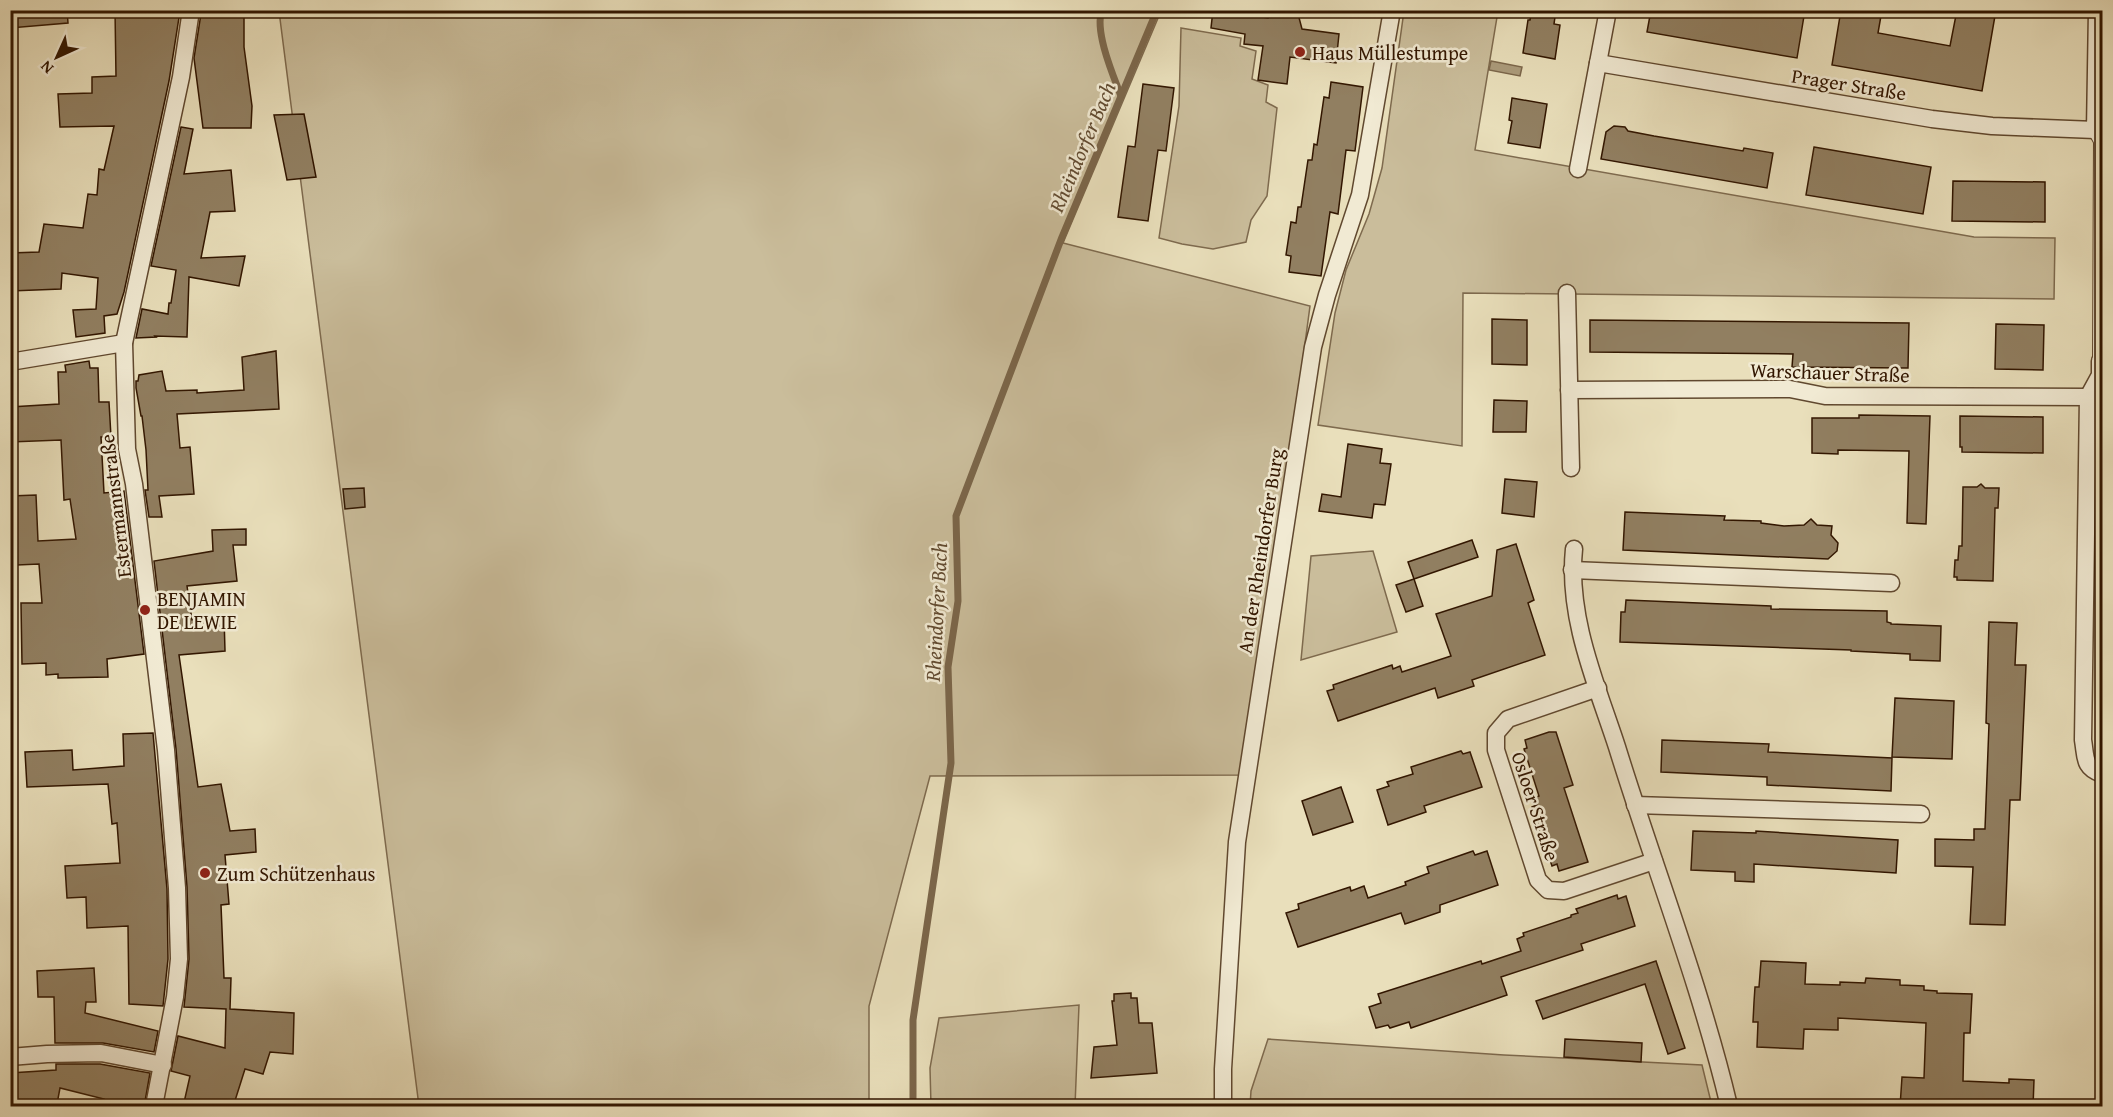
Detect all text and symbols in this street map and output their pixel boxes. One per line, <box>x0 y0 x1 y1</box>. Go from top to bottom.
north arrow <box>27 27 87 87</box>
place label: Haus Müllestumpe <box>1312 38 1468 67</box>
marker: Haus Müllestumpe <box>1293 45 1307 59</box>
text: N <box>34 55 59 80</box>
street label: Prager Straße <box>1790 61 1908 107</box>
water label: Rheindorfer Bach <box>1040 77 1124 218</box>
street label: Warschauer Straße <box>1750 355 1910 389</box>
street label: Estermannstraße <box>92 432 138 580</box>
street label: An der Rheindorfer Burg <box>1229 446 1291 656</box>
water label: Rheindorfer Bach <box>917 541 955 683</box>
place label: BENJAMIN DE LEWIE <box>157 584 246 636</box>
marker: BENJAMIN DE LEWIE <box>138 603 152 617</box>
street label: Osloer Straße <box>1505 748 1567 864</box>
place label: Zum Schützenhaus <box>217 859 375 888</box>
marker: Zum Schützenhaus <box>198 866 212 880</box>

